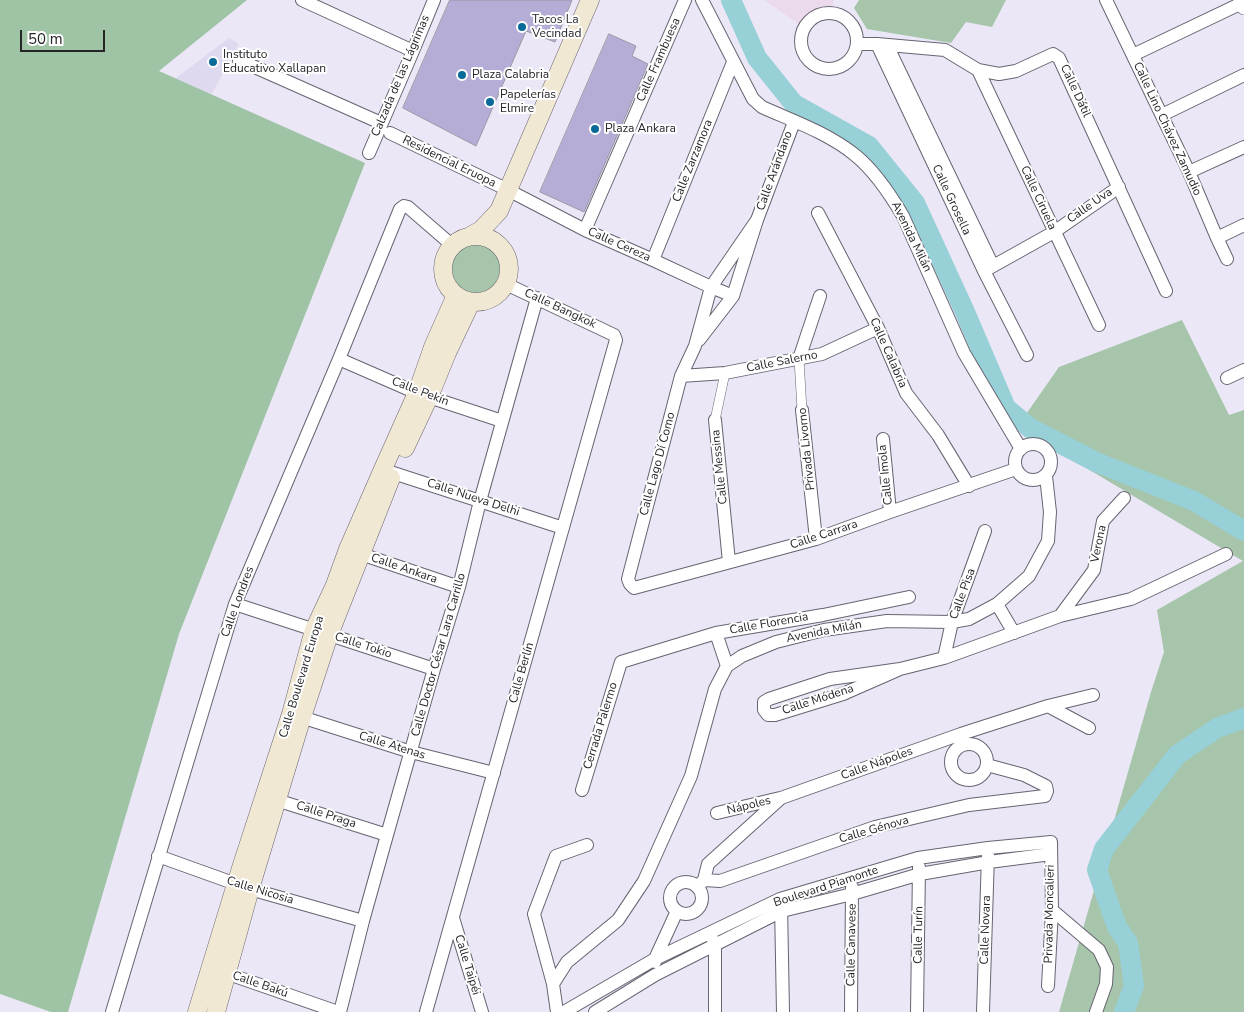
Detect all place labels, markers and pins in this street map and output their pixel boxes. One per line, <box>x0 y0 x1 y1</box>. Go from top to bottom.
place label: Tacos La Vecindad <box>532 13 581 41</box>
marker: Tacos La Vecindad <box>516 21 528 33</box>
place label: Instituto Educativo Xallapan <box>223 48 326 76</box>
marker: Instituto Educativo Xallapan <box>207 56 219 68</box>
place label: Plaza Calabria <box>472 68 549 82</box>
marker: Plaza Calabria <box>456 69 468 81</box>
place label: Papelerías Elmire <box>500 88 556 116</box>
marker: Papelerías Elmire <box>484 96 496 108</box>
place label: Plaza Ankara <box>605 122 676 136</box>
marker: Plaza Ankara <box>589 123 601 135</box>

